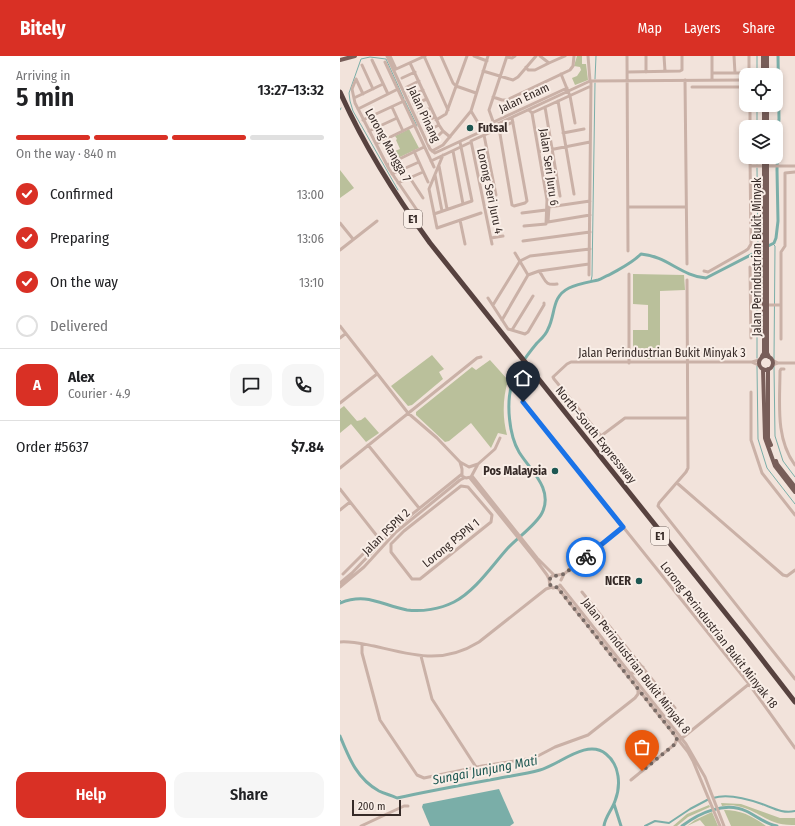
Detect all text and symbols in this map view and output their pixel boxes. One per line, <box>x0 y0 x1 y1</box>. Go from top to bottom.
text: Bitely <box>20 17 66 40</box>
text: Map <box>638 20 662 37</box>
text: Layers <box>684 20 720 37</box>
text: Share <box>742 20 775 37</box>
text: Arriving in <box>16 68 70 83</box>
map controls <box>739 68 783 164</box>
button: locate <box>739 68 783 112</box>
street label: Jalan Enam <box>497 80 551 116</box>
text: 13:27–13:32 <box>258 81 324 99</box>
text: 5 min <box>16 82 74 113</box>
street label: Jalan Pinang <box>405 84 443 145</box>
street label: Lorong Mangga 7 <box>362 106 414 184</box>
button: layers <box>739 120 783 164</box>
place label: Futsal <box>478 121 508 135</box>
marker: Futsal <box>465 123 475 133</box>
street label: Jalan Seri Juru 6 <box>537 127 561 207</box>
text: On the way · 840 m <box>16 146 116 161</box>
street label: Lorong Seri Juru 4 <box>474 147 506 235</box>
street label: Jalan Perindustrian Bukit Minyak <box>750 177 764 337</box>
icon: check <box>16 183 38 205</box>
text: Confirmed <box>50 185 113 203</box>
text: 13:00 <box>297 187 324 202</box>
road number: E1 <box>404 210 422 228</box>
icon: check <box>16 227 38 249</box>
text: Preparing <box>50 229 109 247</box>
text: 13:06 <box>297 231 324 246</box>
icon: check <box>16 271 38 293</box>
text: On the way <box>50 273 118 291</box>
text: 13:10 <box>299 275 324 290</box>
text: Delivered <box>50 317 108 335</box>
street label: Jalan Perindustrian Bukit Minyak 3 <box>578 346 746 360</box>
pin <box>506 361 540 402</box>
button: chat <box>230 364 272 406</box>
button: phone <box>282 364 324 406</box>
icon: home <box>512 367 534 389</box>
text: Alex <box>68 368 95 386</box>
text: A <box>33 376 41 394</box>
street label: North–South Expressway <box>553 384 640 487</box>
text: Courier · 4.9 <box>68 386 131 401</box>
text: Order #5637 <box>16 438 89 456</box>
text: $7.84 <box>291 438 324 456</box>
place label: Pos Malaysia <box>483 464 547 478</box>
marker: Pos Malaysia <box>550 466 560 476</box>
street label: Jalan PSPN 2 <box>359 506 413 558</box>
street label: Lorong PSPN 1 <box>420 516 482 570</box>
road number: E1 <box>651 527 669 545</box>
courier <box>566 537 606 577</box>
icon: bike <box>575 546 597 568</box>
street label: Lorong Perindustrian Bukit Minyak 18 <box>658 559 780 711</box>
place label: NCER <box>605 574 631 588</box>
marker: NCER <box>634 576 644 586</box>
street label: Jalan Perindustrian Bukit Minyak 8 <box>579 595 693 737</box>
pin <box>625 730 659 771</box>
icon: bag <box>631 736 653 758</box>
water label: Sungai Junjung Mati <box>430 752 540 788</box>
button: Help <box>16 772 166 818</box>
button: Share <box>174 772 324 818</box>
scale bar <box>352 798 401 817</box>
text: 200 m <box>358 800 385 813</box>

